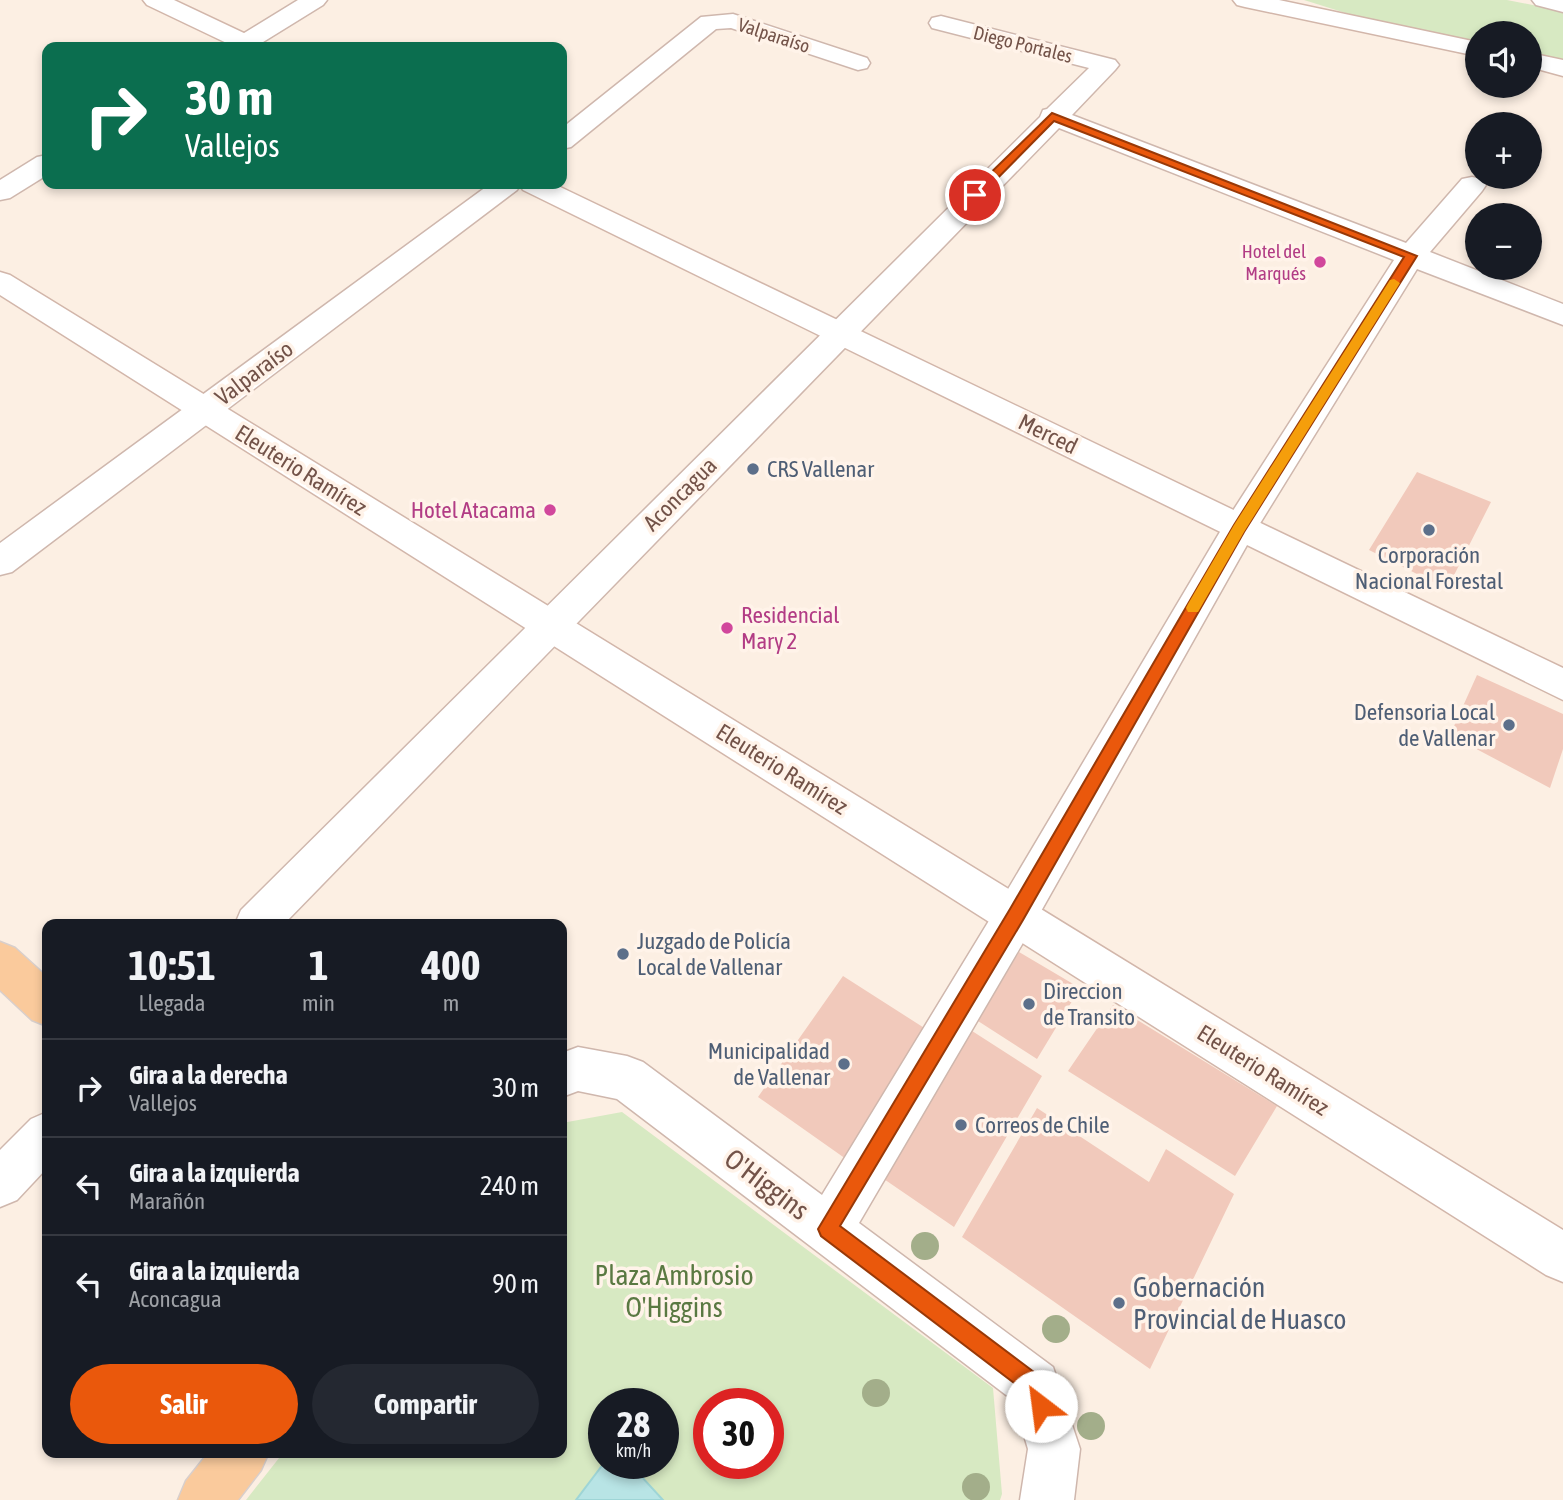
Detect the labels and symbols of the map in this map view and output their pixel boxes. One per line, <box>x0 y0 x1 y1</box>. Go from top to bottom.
street label: Valparaíso <box>735 13 813 57</box>
street label: Diego Portales <box>971 21 1075 67</box>
pin <box>945 165 1005 225</box>
place label: Hotel del Marqués <box>1242 240 1306 284</box>
marker: Hotel del Marqués <box>1312 254 1328 270</box>
street label: Valparaíso <box>210 335 298 411</box>
street label: Merced <box>1014 409 1082 459</box>
street label: Eleuterio Ramírez <box>231 419 371 521</box>
street label: Aconcagua <box>638 452 722 536</box>
place label: CRS Vallenar <box>767 456 875 482</box>
marker: CRS Vallenar <box>745 461 761 477</box>
place label: Hotel Atacama <box>411 497 536 523</box>
marker: Hotel Atacama <box>542 502 558 518</box>
marker: Corporación Nacional Forestal <box>1421 522 1437 538</box>
place label: Corporación Nacional Forestal <box>1355 542 1503 594</box>
place label: Residencial Mary 2 <box>741 602 839 654</box>
marker: Residencial Mary 2 <box>719 620 735 636</box>
place label: Defensoria Local de Vallenar <box>1354 699 1496 751</box>
marker: Defensoria Local de Vallenar <box>1501 717 1517 733</box>
street label: Eleuterio Ramírez <box>712 718 852 820</box>
place label: Juzgado de Policía Local de Vallenar <box>637 928 791 980</box>
marker: Juzgado de Policía Local de Vallenar <box>615 946 631 962</box>
place label: Direccion de Transito <box>1043 978 1135 1030</box>
marker: Direccion de Transito <box>1021 996 1037 1012</box>
street label: Eleuterio Ramírez <box>1193 1019 1333 1121</box>
place label: Municipalidad de Vallenar <box>708 1038 831 1090</box>
marker: Municipalidad de Vallenar <box>836 1056 852 1072</box>
place label: Correos de Chile <box>975 1112 1110 1138</box>
marker: Correos de Chile <box>953 1117 969 1133</box>
street label: O'Higgins <box>719 1142 815 1226</box>
park label: Plaza Ambrosio O'Higgins <box>594 1259 754 1323</box>
place label: Gobernación Provincial de Huasco <box>1133 1271 1347 1335</box>
marker: Gobernación Provincial de Huasco <box>1111 1295 1127 1311</box>
position arrow <box>1004 1369 1078 1443</box>
speed limit sign: 30 <box>693 1388 784 1479</box>

